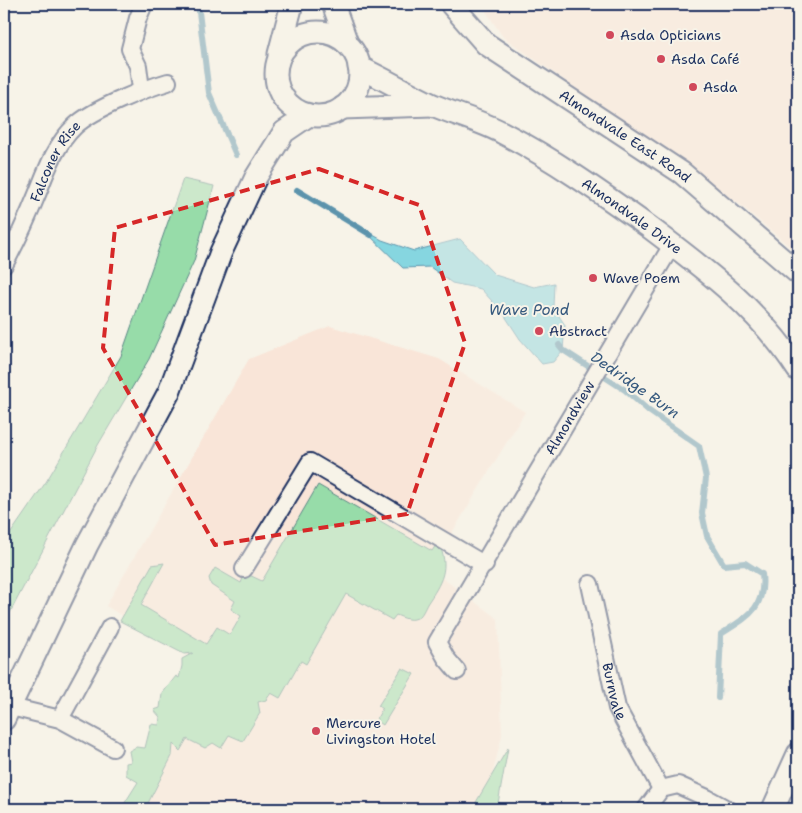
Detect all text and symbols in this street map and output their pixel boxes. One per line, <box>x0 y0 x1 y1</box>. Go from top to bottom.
place label: Asda Opticians <box>620 26 721 44</box>
marker: Asda Opticians <box>604 29 616 41</box>
place label: Asda Café <box>671 50 740 68</box>
marker: Asda Café <box>655 53 667 65</box>
place label: Asda <box>703 78 738 96</box>
marker: Asda <box>687 81 699 93</box>
street label: Almondvale East Road <box>556 86 695 186</box>
street label: Falconer Rise <box>26 116 84 205</box>
street label: Almondvale Drive <box>578 174 686 258</box>
place label: Wave Poem <box>603 269 680 287</box>
marker: Wave Poem <box>587 272 599 284</box>
water label: Wave Pond <box>489 300 570 320</box>
place label: Abstract <box>549 322 607 340</box>
marker: Abstract <box>533 325 545 337</box>
water label: Dedridge Burn <box>587 347 683 423</box>
street label: Almondview <box>541 377 599 458</box>
street label: Burnvale <box>598 661 631 723</box>
place label: Mercure Livingston Hotel <box>326 714 436 748</box>
marker: Mercure Livingston Hotel <box>310 725 322 737</box>

